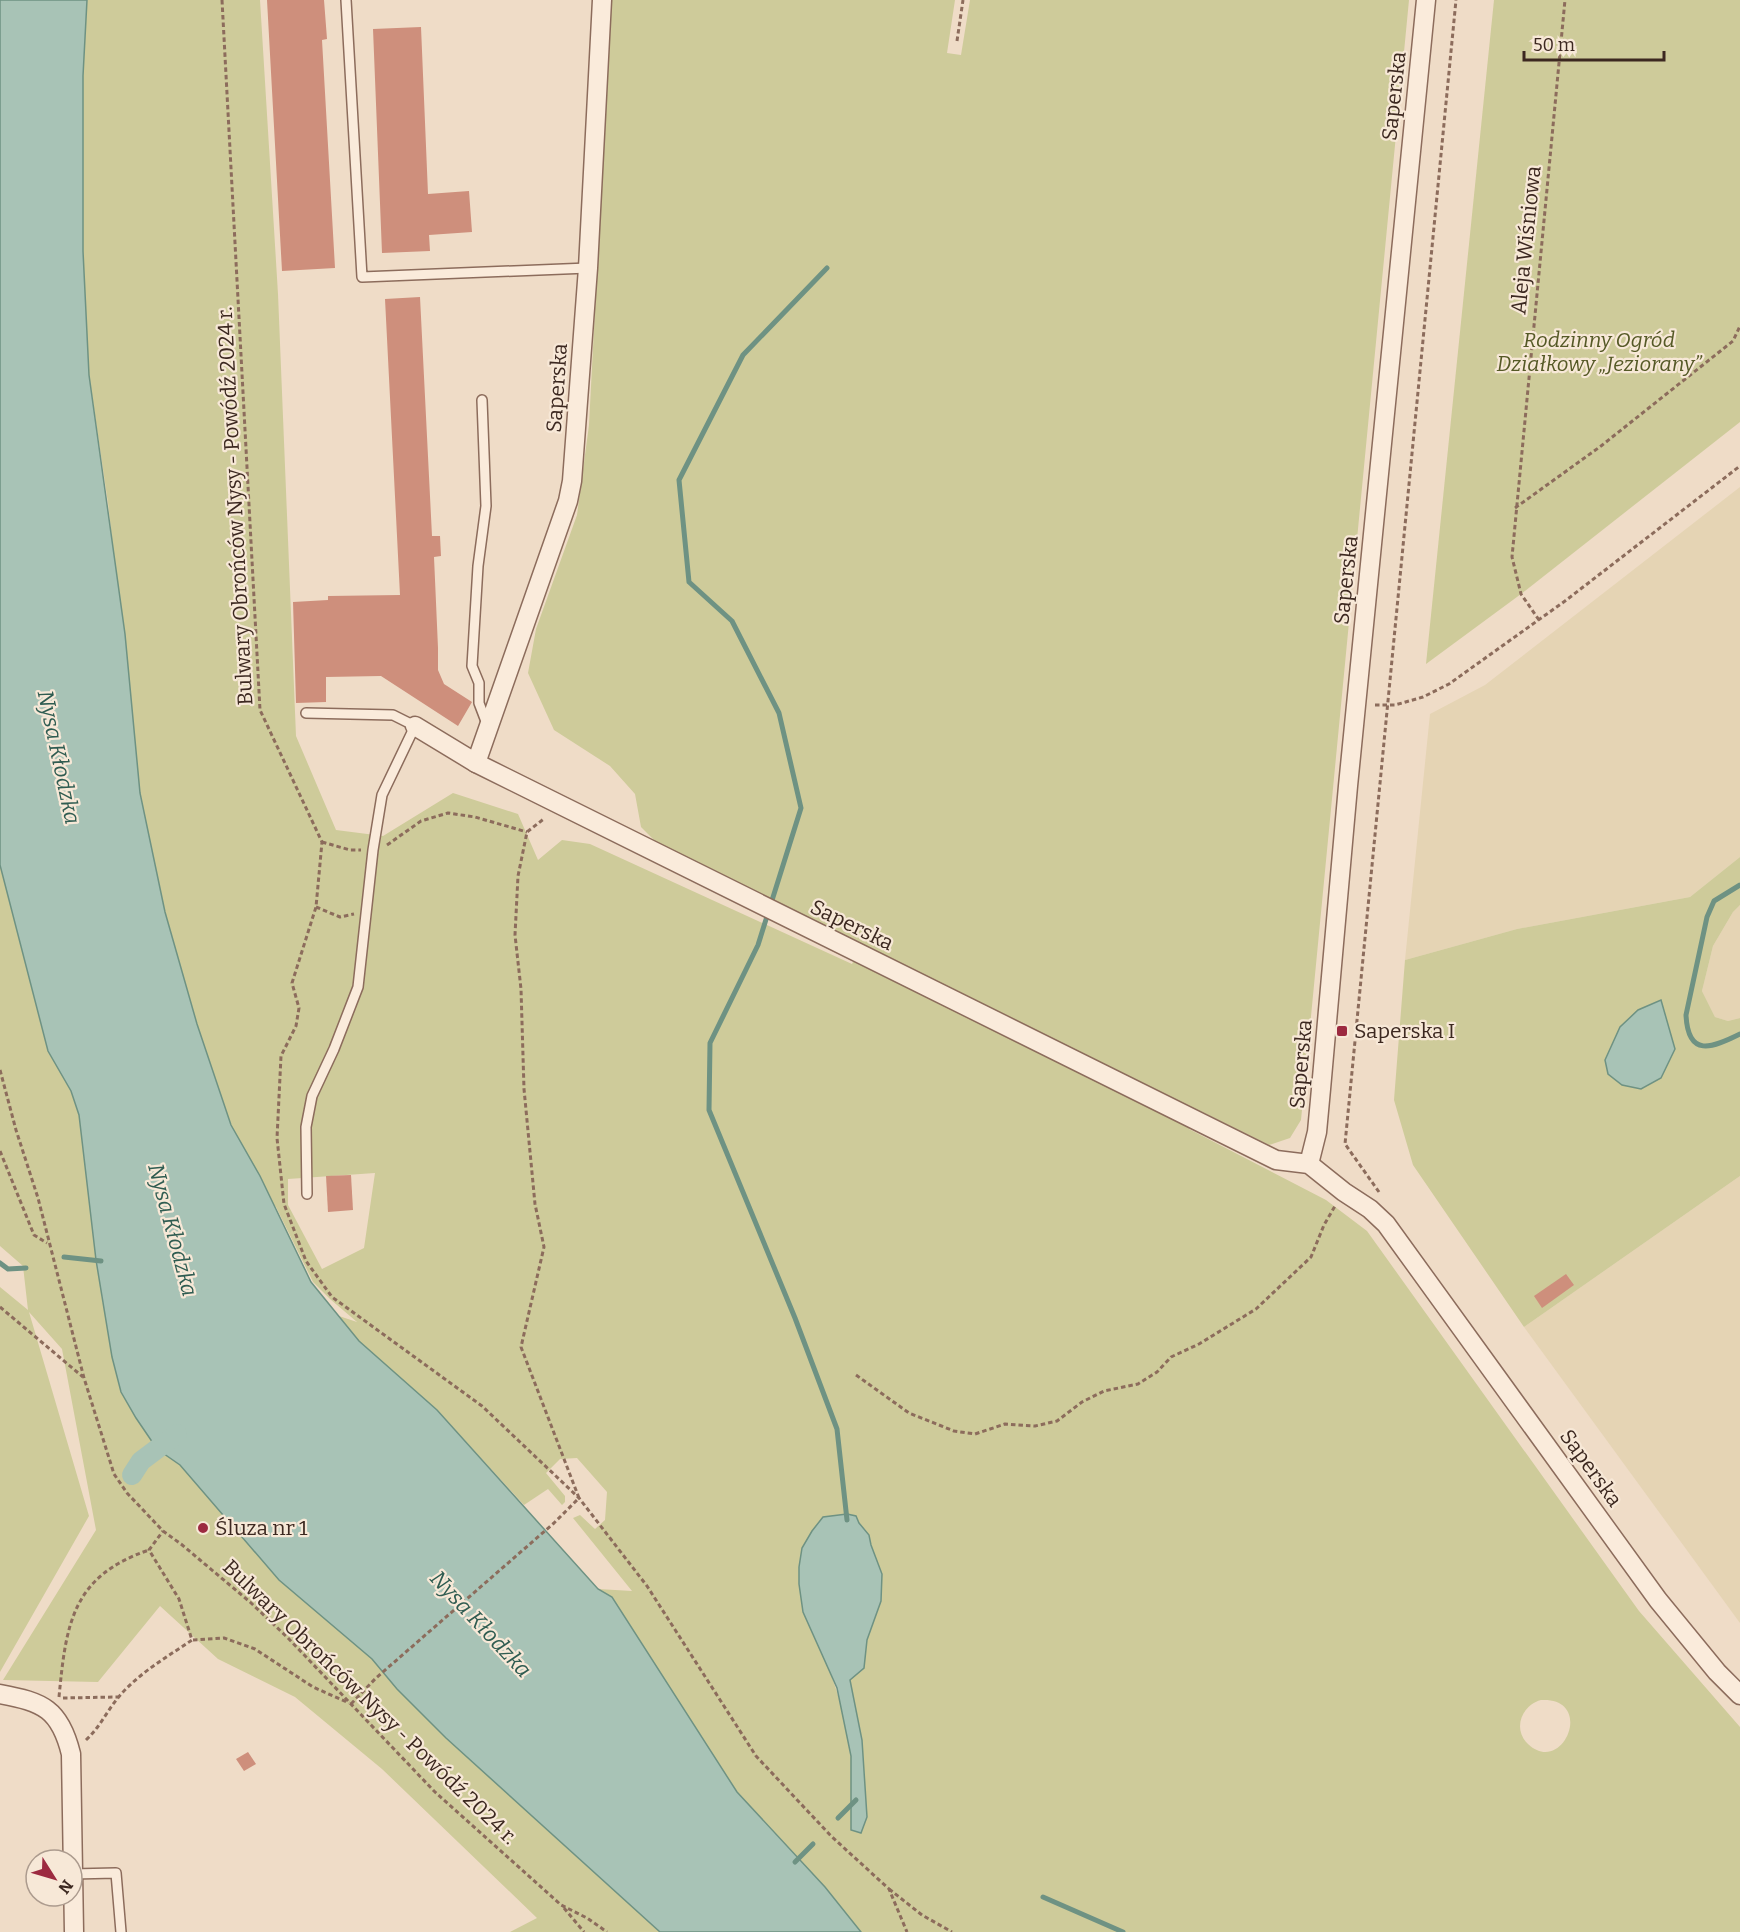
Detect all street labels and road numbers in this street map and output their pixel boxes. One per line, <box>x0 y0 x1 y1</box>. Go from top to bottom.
street label: Saperska <box>1376 50 1412 142</box>
street label: Aleja Wiśniowa <box>1505 164 1547 316</box>
street label: Bulwary Obrońców Nysy - Powódź 2024 r. <box>212 306 258 706</box>
street label: Saperska <box>541 342 573 434</box>
street label: Saperska <box>1328 534 1364 626</box>
street label: Saperska <box>806 894 898 957</box>
street label: Saperska <box>1284 1018 1318 1110</box>
street label: Saperska <box>1554 1424 1628 1512</box>
street label: Bulwary Obrońców Nysy - Powódź 2024 r. <box>217 1554 523 1850</box>

